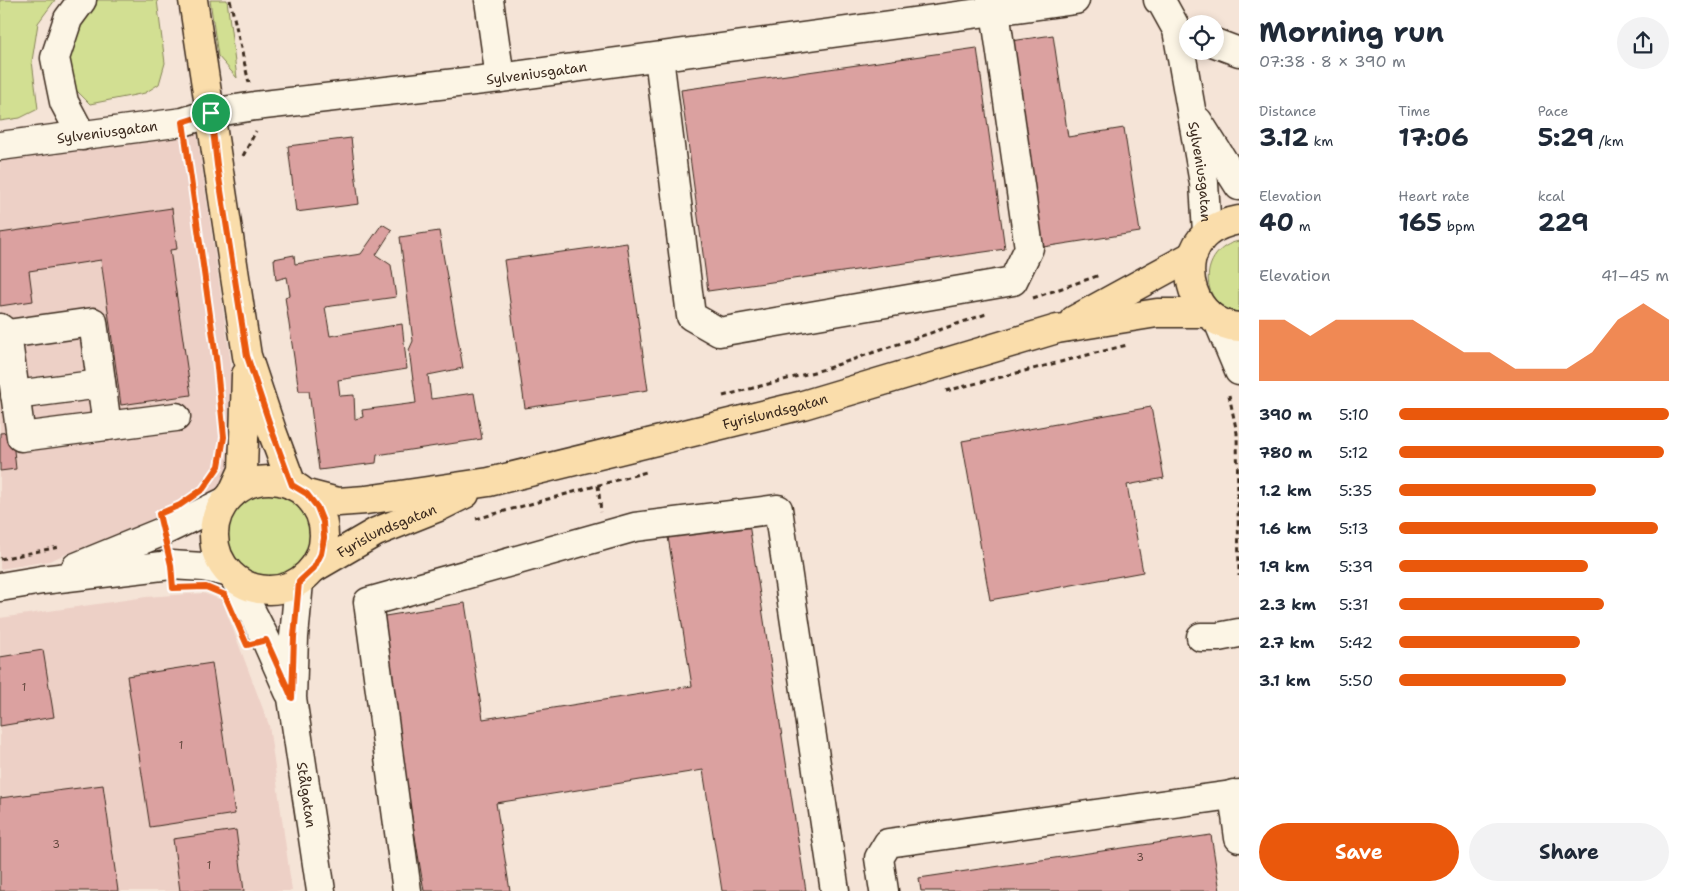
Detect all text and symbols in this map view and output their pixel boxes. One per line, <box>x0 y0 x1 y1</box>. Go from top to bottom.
text: Morning run <box>1259 13 1444 51</box>
map controls <box>1179 15 1224 60</box>
button: locate <box>1179 15 1224 60</box>
button: share <box>1617 17 1669 69</box>
text: 07:38 · 8 × 390 m <box>1259 51 1406 72</box>
street label: Sylveniusgatan <box>485 57 588 89</box>
pin <box>190 92 232 134</box>
icon: arrive <box>197 99 225 127</box>
text: Distance <box>1259 102 1316 120</box>
text: Time <box>1398 102 1430 120</box>
text: Pace <box>1538 102 1568 120</box>
street label: Sylveniusgatan <box>56 116 159 147</box>
street label: Sylveniusgatan <box>1184 120 1215 223</box>
text: 3.12 <box>1259 120 1309 154</box>
text: 17:06 <box>1398 120 1469 154</box>
text: 5:29 <box>1538 120 1594 154</box>
text: km <box>1309 132 1333 150</box>
text: /km <box>1594 132 1624 150</box>
text: Elevation <box>1259 187 1322 205</box>
text: Heart rate <box>1398 187 1470 205</box>
text: kcal <box>1538 187 1565 205</box>
text: 40 <box>1259 205 1294 239</box>
text: 165 <box>1398 205 1442 239</box>
text: 229 <box>1538 205 1589 239</box>
text: m <box>1294 217 1311 235</box>
text: bpm <box>1442 217 1475 235</box>
text: Elevation <box>1259 265 1331 286</box>
text: 41–45 m <box>1601 265 1669 286</box>
street label: Fyrislundsgatan <box>721 389 830 433</box>
text: 390 m <box>1259 404 1312 425</box>
text: 5:10 <box>1339 404 1369 425</box>
text: 780 m <box>1259 442 1312 463</box>
text: 5:12 <box>1339 442 1369 463</box>
text: 1.2 km <box>1259 480 1312 501</box>
text: 5:35 <box>1339 480 1372 501</box>
street label: Fyrislundsgatan <box>334 500 439 562</box>
text: 1.6 km <box>1259 518 1311 539</box>
text: 5:13 <box>1339 518 1369 539</box>
text: 1.9 km <box>1259 556 1310 577</box>
text: 5:39 <box>1339 556 1373 577</box>
text: 2.3 km <box>1259 594 1316 615</box>
text: 5:31 <box>1339 594 1369 615</box>
text: 2.7 km <box>1259 632 1314 653</box>
text: 5:42 <box>1339 632 1373 653</box>
text: 3.1 km <box>1259 670 1310 691</box>
text: 5:50 <box>1339 670 1373 691</box>
house number: 1 <box>22 680 26 695</box>
house number: 1 <box>179 738 183 753</box>
street label: Stålgatan <box>293 761 320 829</box>
button: Save <box>1259 823 1459 881</box>
button: Share <box>1469 823 1669 881</box>
house number: 3 <box>52 837 60 852</box>
house number: 3 <box>1136 850 1144 865</box>
house number: 1 <box>207 858 211 873</box>

